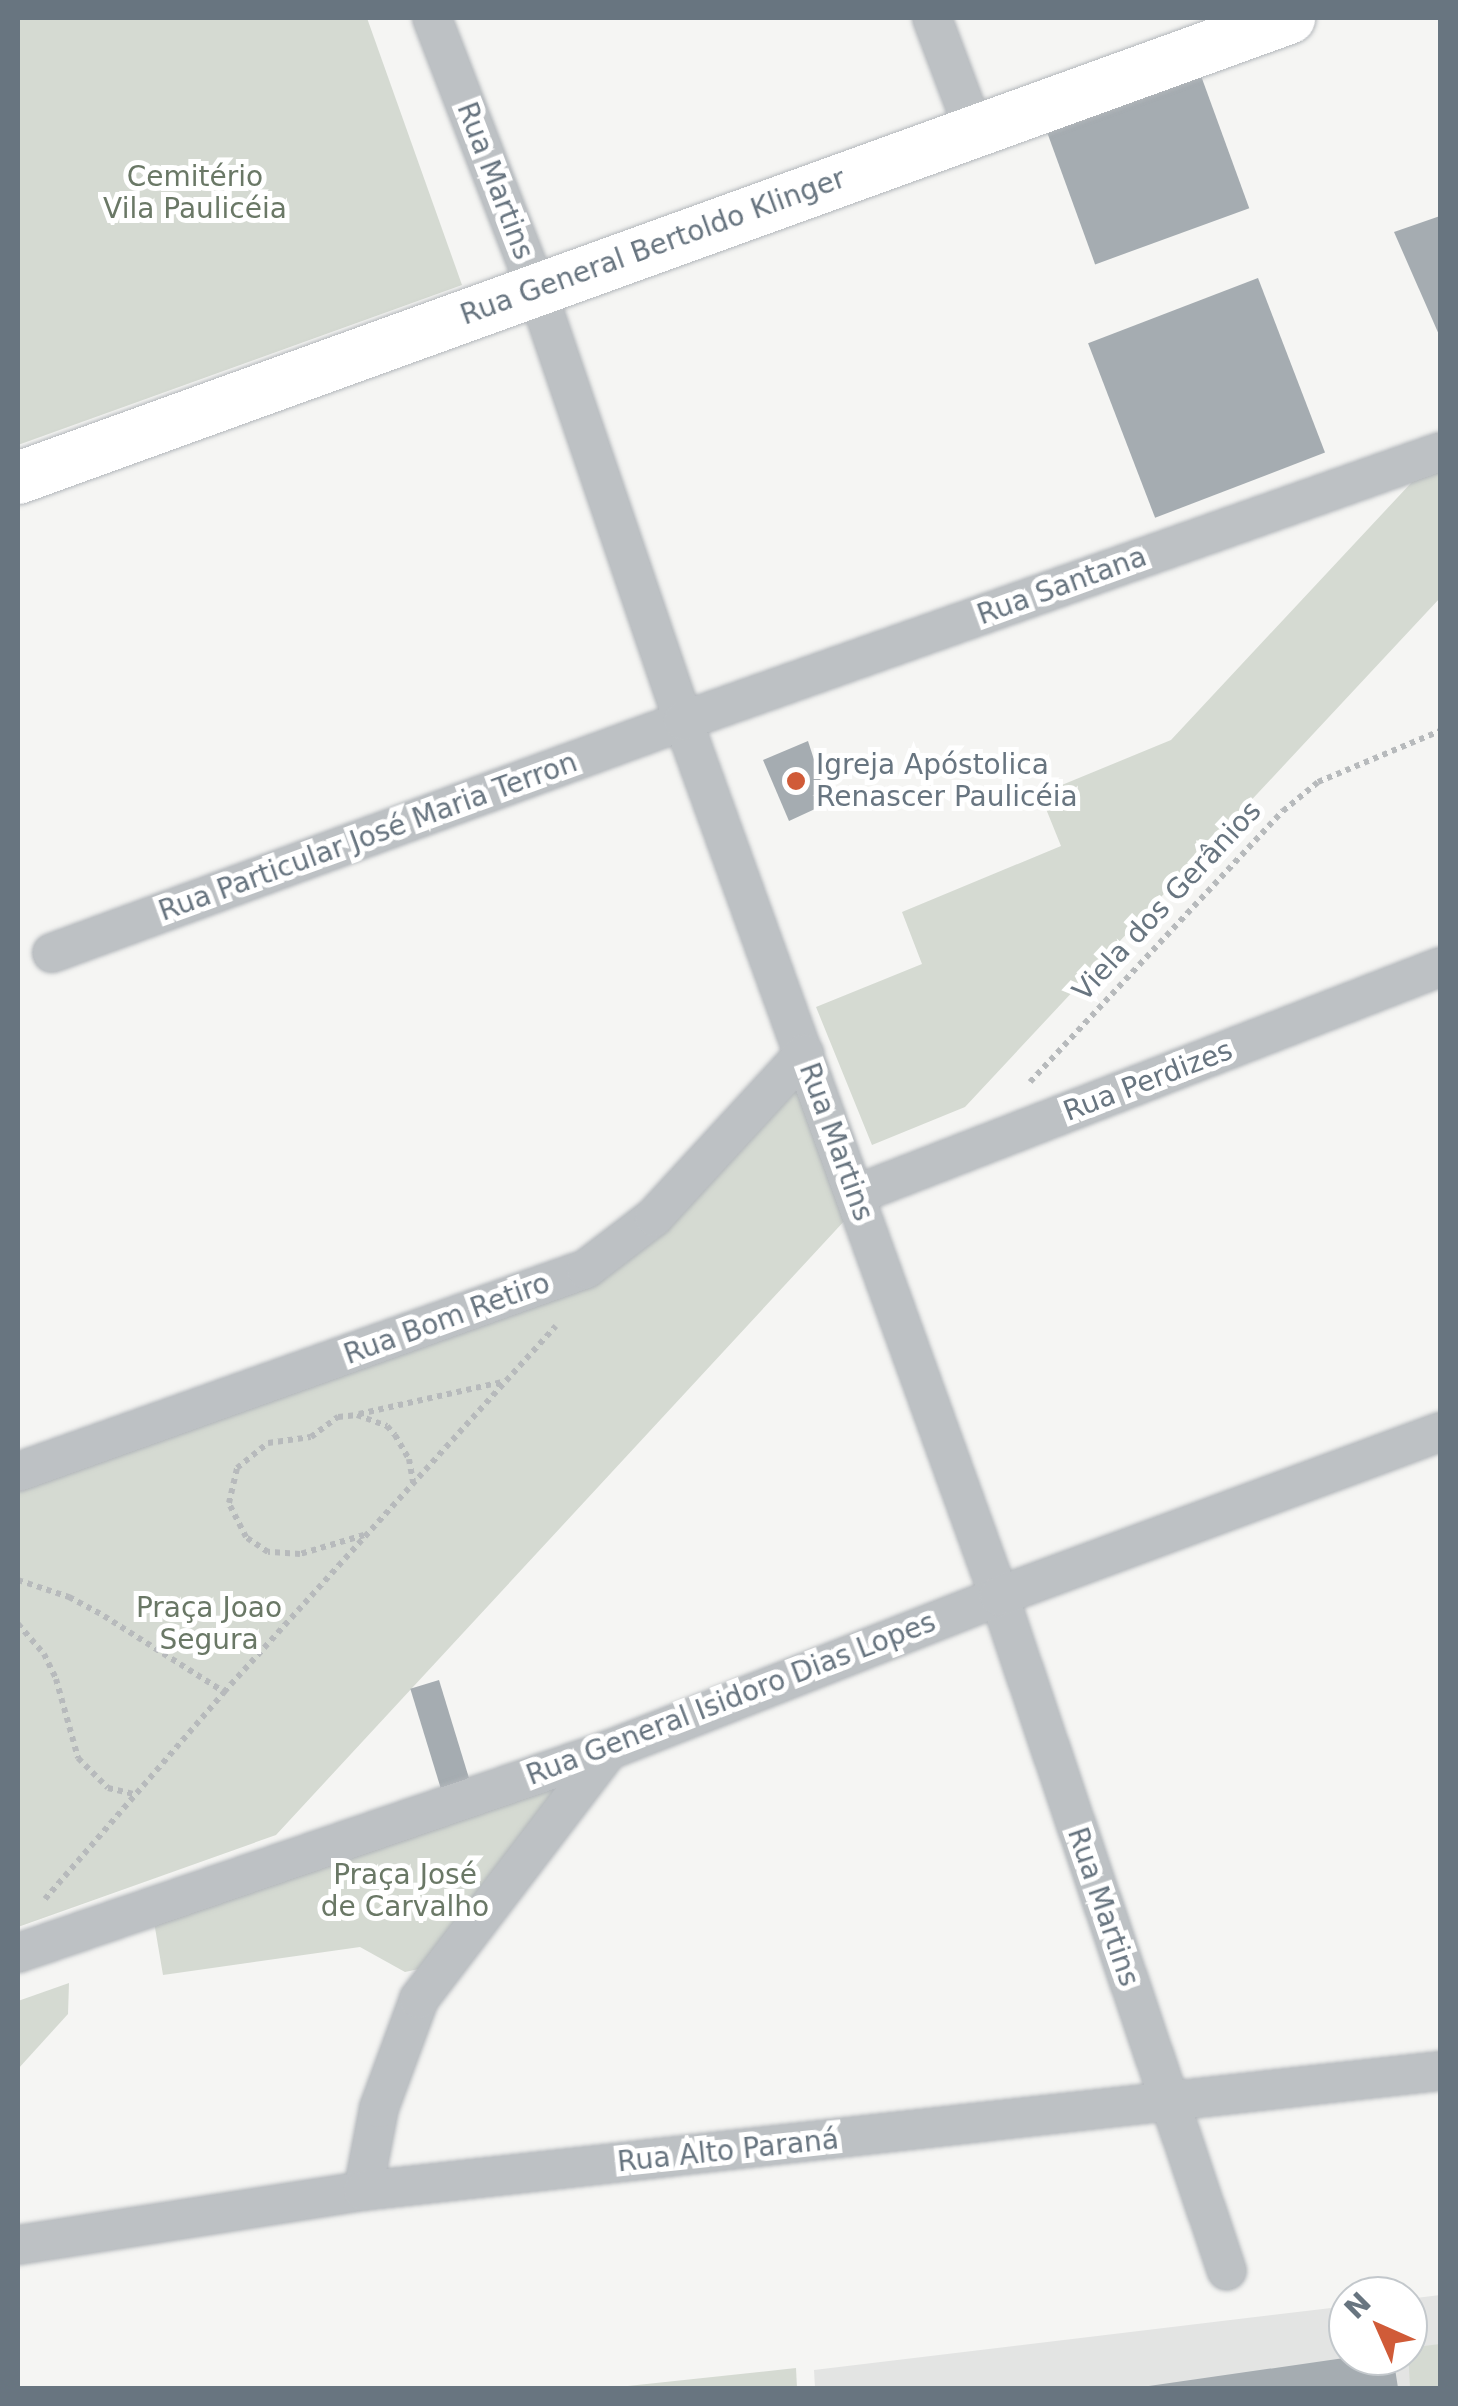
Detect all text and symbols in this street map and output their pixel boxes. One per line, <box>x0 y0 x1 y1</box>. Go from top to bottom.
street label: Rua Martins <box>450 98 540 264</box>
park label: Cemitério Vila Paulicéia <box>103 160 287 226</box>
street label: Rua General Bertoldo Klinger <box>456 162 850 332</box>
street label: Rua Santana <box>973 540 1151 632</box>
street label: Rua Particular José Maria Terron <box>154 746 582 928</box>
place label: Igreja Apóstolica Renascer Paulicéia <box>816 748 1078 814</box>
marker: Igreja Apóstolica Renascer Paulicéia <box>785 770 807 792</box>
street label: Viela dos Gerânios <box>1066 794 1268 1008</box>
street label: Rua Perdizes <box>1059 1033 1237 1129</box>
street label: Rua Martins <box>792 1058 880 1226</box>
street label: Rua Bom Retiro <box>339 1266 555 1372</box>
park label: Praça Joao Segura <box>136 1591 282 1657</box>
street label: Rua General Isidoro Dias Lopes <box>522 1605 940 1793</box>
street label: Rua Martins <box>1060 1823 1146 1991</box>
park label: Praça José de Carvalho <box>321 1858 489 1924</box>
street label: Rua Alto Paraná <box>616 2123 840 2179</box>
north arrow <box>1328 2276 1428 2376</box>
text: N <box>1338 2286 1378 2326</box>

